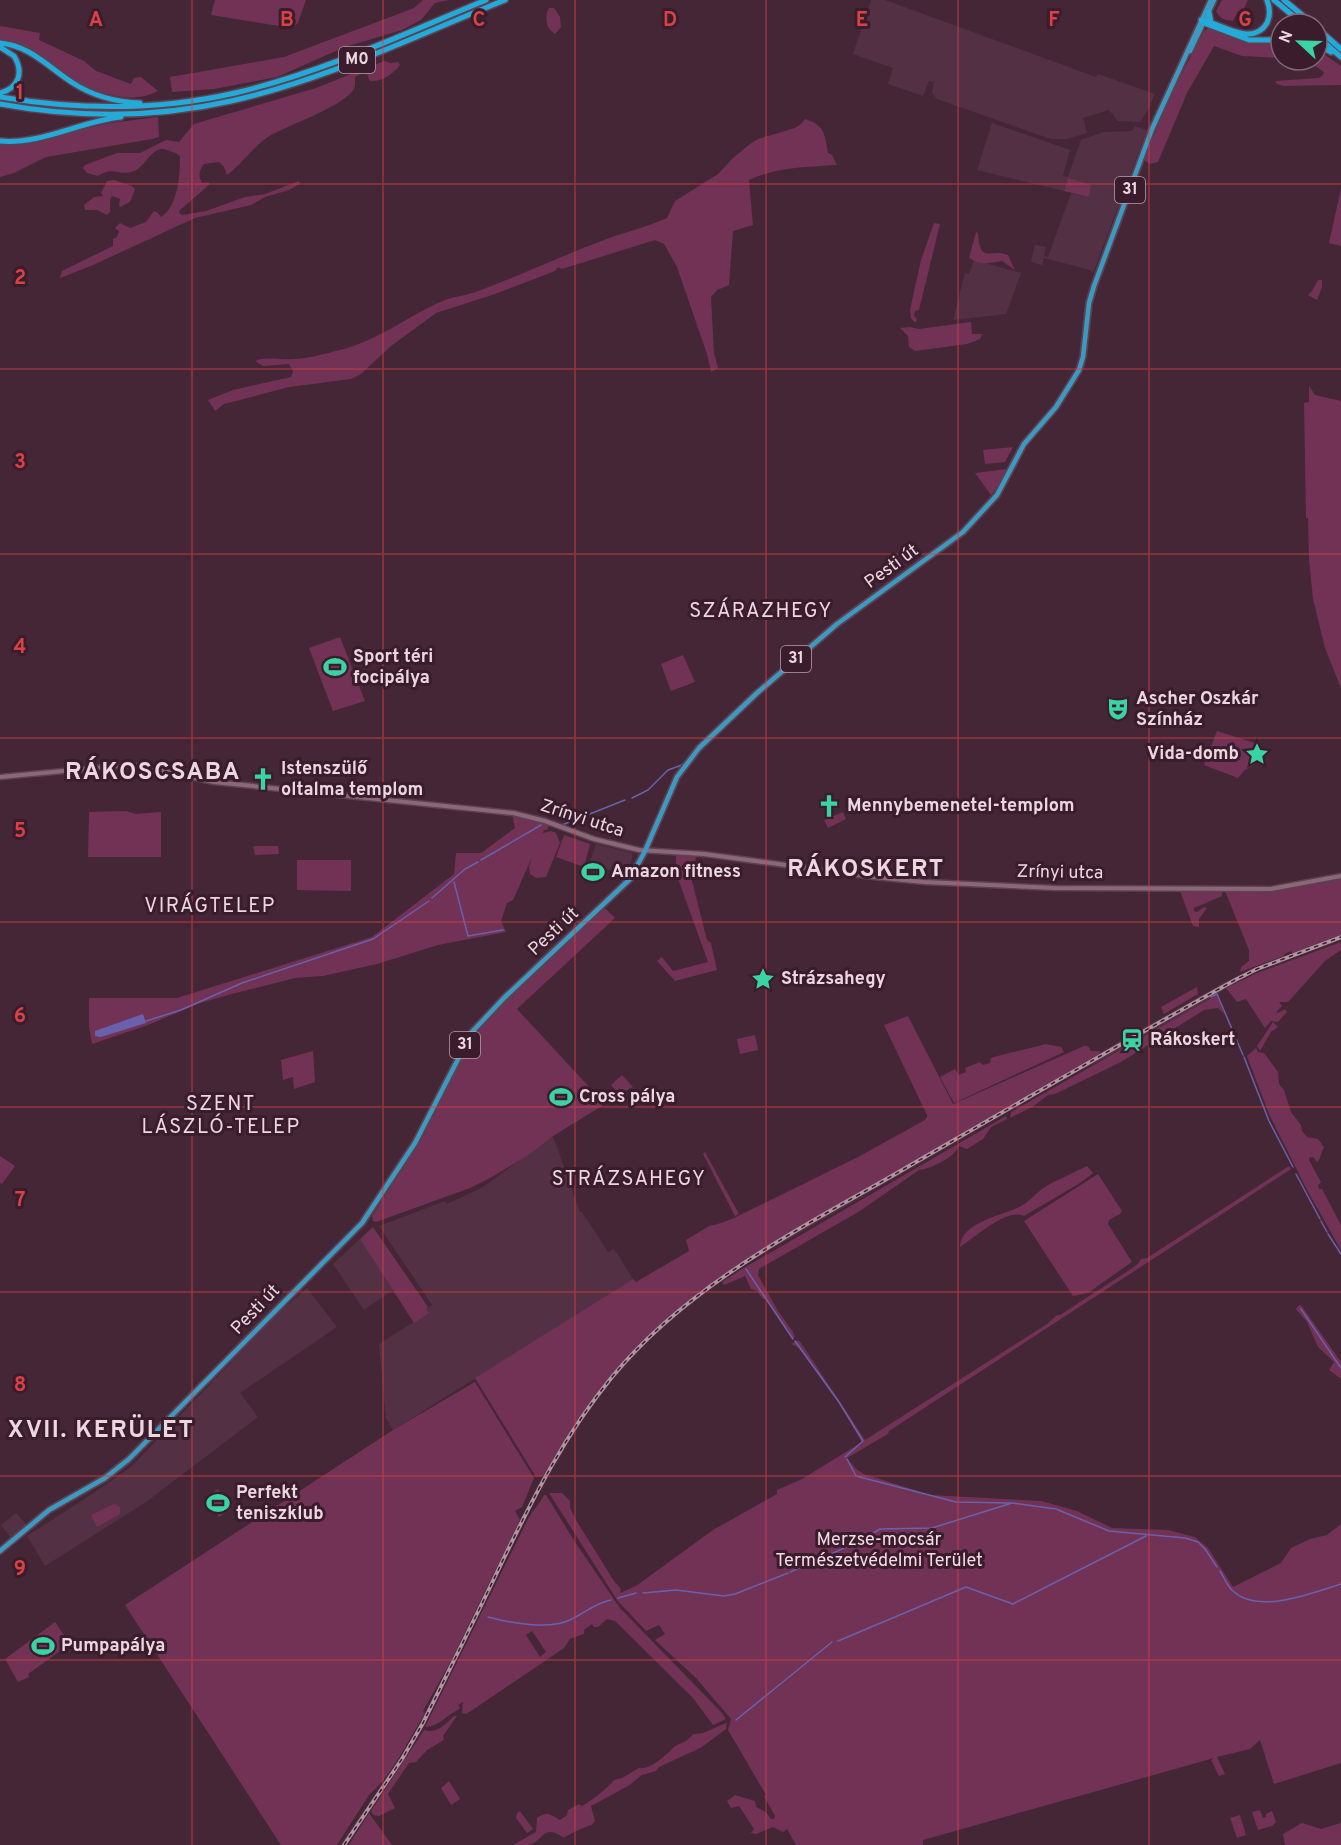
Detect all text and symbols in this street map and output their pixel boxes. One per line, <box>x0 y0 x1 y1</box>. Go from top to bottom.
text: A <box>89 8 103 34</box>
text: B <box>280 8 294 34</box>
text: C <box>473 8 485 34</box>
text: D <box>663 8 677 34</box>
text: E <box>856 8 868 34</box>
text: F <box>1048 8 1060 34</box>
text: G <box>1238 8 1252 34</box>
north arrow <box>1269 12 1329 72</box>
text: N <box>1276 28 1298 46</box>
road number: M0 <box>339 47 375 73</box>
text: 1 <box>16 81 24 107</box>
road number: 31 <box>1115 177 1145 203</box>
text: 2 <box>14 266 26 292</box>
text: 3 <box>14 450 26 476</box>
street label: Pesti út <box>860 540 924 594</box>
district label: SZÁRAZHEGY <box>689 597 833 625</box>
text: 4 <box>14 635 26 661</box>
place label: Sport téri focipálya <box>353 646 433 690</box>
road number: 31 <box>781 646 811 672</box>
sports icon: Sport téri focipálya <box>322 654 348 680</box>
place label: Ascher Oszkár Színház <box>1136 688 1259 732</box>
theatre icon: Ascher Oszkár Színház <box>1105 696 1131 722</box>
place icon: Vida-domb <box>1244 741 1270 767</box>
place label: Vida-domb <box>1147 743 1239 766</box>
district label: RÁKOSCSABA <box>65 756 241 788</box>
place label: Istenszülő oltalma templom <box>281 758 423 802</box>
church icon: Istenszülő oltalma templom <box>250 766 276 792</box>
church icon: Mennybemenetel-templom <box>816 793 842 819</box>
street label: Zrínyi utca <box>537 795 627 843</box>
place label: Mennybemenetel-templom <box>847 795 1075 818</box>
text: 5 <box>14 819 26 845</box>
district label: RÁKOSKERT <box>787 853 945 885</box>
sports icon: Amazon fitness <box>580 859 606 885</box>
place label: Amazon fitness <box>611 861 741 884</box>
street label: Zrínyi utca <box>1016 861 1104 885</box>
district label: VIRÁGTELEP <box>144 892 276 920</box>
street label: Pesti út <box>524 903 584 961</box>
place icon: Strázsahegy <box>750 966 776 992</box>
place label: Strázsahegy <box>781 968 886 991</box>
text: 6 <box>14 1004 26 1030</box>
station icon: Rákoskert <box>1119 1027 1145 1053</box>
place label: Rákoskert <box>1150 1029 1235 1052</box>
road number: 31 <box>450 1032 480 1058</box>
sports icon: Cross pálya <box>548 1084 574 1110</box>
place label: Cross pálya <box>579 1086 675 1109</box>
district label: SZENT LÁSZLÓ-TELEP <box>141 1092 301 1141</box>
district label: STRÁZSAHEGY <box>552 1165 706 1193</box>
text: 7 <box>15 1188 25 1214</box>
street label: Pesti út <box>226 1280 286 1340</box>
text: 8 <box>14 1373 26 1399</box>
district label: XVII. KERÜLET <box>8 1414 194 1446</box>
place label: Perfekt teniszklub <box>236 1482 324 1526</box>
sports icon: Perfekt teniszklub <box>205 1490 231 1516</box>
park label: Merzse-mocsár Természetvédelmi Terület <box>775 1529 983 1573</box>
text: 9 <box>14 1557 26 1583</box>
sports icon: Pumpapálya <box>30 1633 56 1659</box>
place label: Pumpapálya <box>61 1635 165 1658</box>

